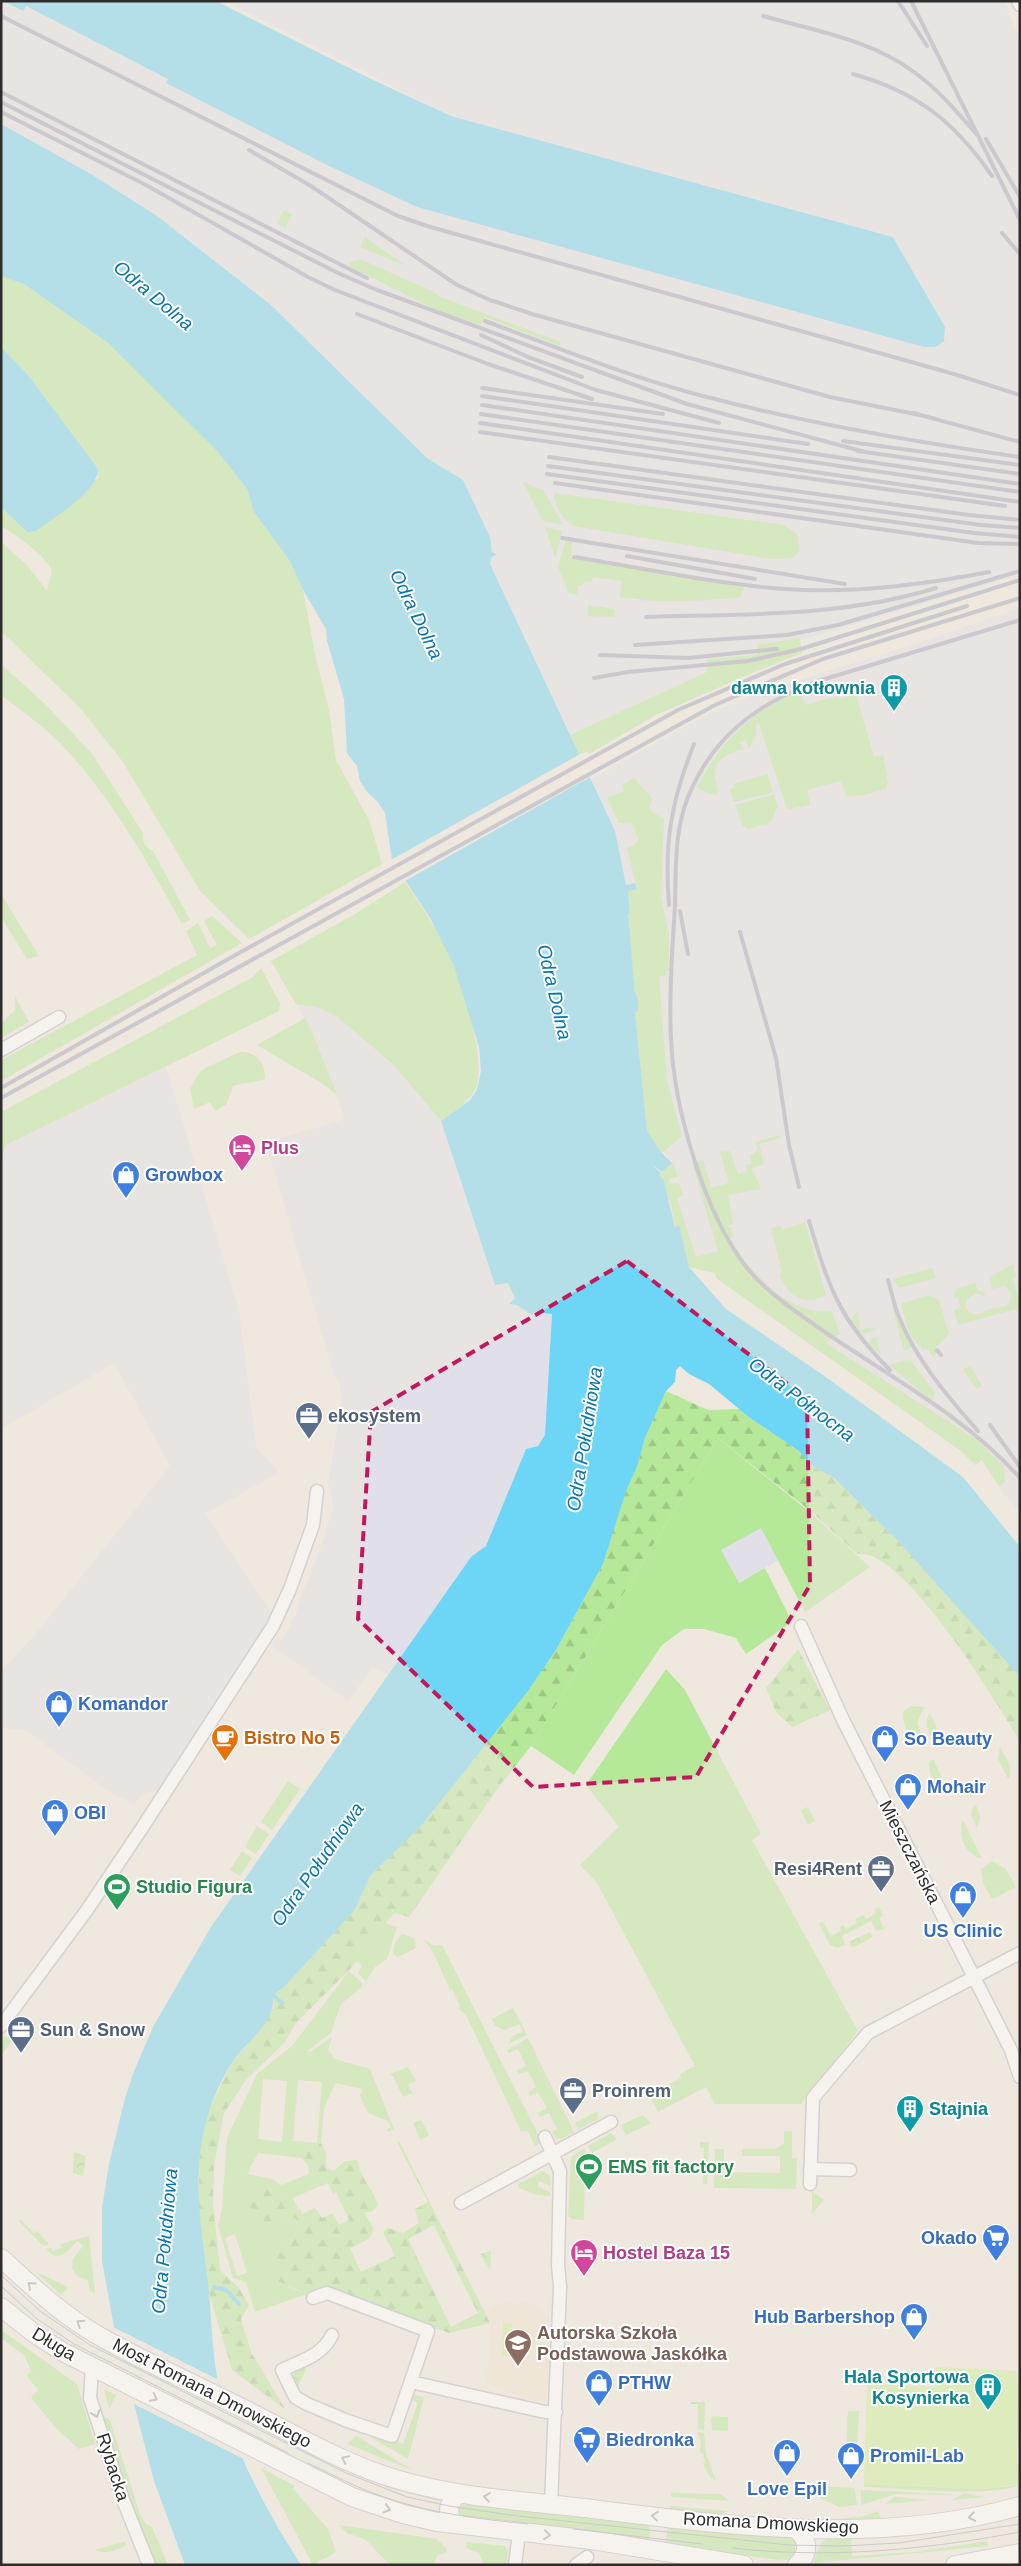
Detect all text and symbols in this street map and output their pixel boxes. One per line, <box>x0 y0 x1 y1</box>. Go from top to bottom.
water label: Odra Dolna <box>110 256 198 335</box>
water label: Odra Dolna <box>386 566 447 662</box>
building icon: dawna kotłownia <box>879 673 909 712</box>
place label: dawna kotłownia <box>731 678 876 698</box>
water label: Odra Dolna <box>533 942 576 1042</box>
hotel icon: Plus <box>227 1133 257 1172</box>
place label: Plus <box>261 1138 299 1158</box>
shop icon: Growbox <box>111 1160 141 1199</box>
place label: Growbox <box>145 1165 223 1185</box>
water label: Odra Północna <box>745 1353 859 1446</box>
water label: Odra Południowa <box>563 1365 606 1513</box>
office icon: ekosystem <box>294 1401 324 1440</box>
place label: ekosystem <box>328 1406 421 1426</box>
shop icon: Komandor <box>44 1689 74 1728</box>
place label: Komandor <box>78 1694 168 1714</box>
cafe icon: Bistro No 5 <box>210 1723 240 1762</box>
shop icon: So Beauty <box>870 1724 900 1763</box>
place label: Bistro No 5 <box>244 1728 340 1748</box>
place label: So Beauty <box>904 1729 992 1749</box>
shop icon: Mohair <box>893 1772 923 1811</box>
place label: Mohair <box>927 1777 986 1797</box>
street label: Mieszczańska <box>875 1797 945 1908</box>
shop icon: OBI <box>40 1798 70 1837</box>
water label: Odra Południowa <box>267 1799 368 1930</box>
place label: OBI <box>74 1803 106 1823</box>
office icon: Resi4Rent <box>866 1854 896 1893</box>
place label: Resi4Rent <box>774 1859 862 1879</box>
sports icon: Studio Figura <box>102 1872 132 1911</box>
place label: Studio Figura <box>136 1877 253 1897</box>
shop icon: US Clinic <box>948 1880 978 1919</box>
place label: US Clinic <box>923 1921 1003 1941</box>
office icon: Sun & Snow <box>6 2015 36 2054</box>
place label: Sun & Snow <box>40 2020 146 2040</box>
office icon: Proinrem <box>558 2076 588 2115</box>
place label: Proinrem <box>592 2081 671 2101</box>
building icon: Stajnia <box>895 2094 925 2133</box>
place label: Stajnia <box>929 2099 989 2119</box>
sports icon: EMS fit factory <box>574 2152 604 2191</box>
place label: EMS fit factory <box>608 2157 734 2177</box>
water label: Odra Południowa <box>148 2168 181 2315</box>
supermarket icon: Okado <box>981 2223 1011 2262</box>
place label: Okado <box>921 2228 977 2248</box>
hotel icon: Hostel Baza 15 <box>569 2238 599 2277</box>
place label: Hostel Baza 15 <box>603 2243 730 2263</box>
one-way arrow <box>27 2282 36 2291</box>
shop icon: Hub Barbershop <box>899 2302 929 2341</box>
place label: Hub Barbershop <box>754 2307 895 2327</box>
one-way arrow <box>76 2320 85 2329</box>
street label: Długa <box>29 2323 80 2365</box>
place label: Autorska Szkoła Podstawowa Jaskółka <box>537 2323 728 2364</box>
school or university icon: Autorska Szkoła Podstawowa Jaskółka <box>503 2328 533 2367</box>
street label: Most Romana Dmowskiego <box>109 2334 315 2452</box>
place label: Hala Sportowa Kosynierka <box>844 2367 970 2408</box>
shop icon: PTHW <box>584 2368 614 2407</box>
building icon: Hala Sportowa Kosynierka <box>973 2372 1003 2411</box>
place label: PTHW <box>618 2373 671 2393</box>
one-way arrow <box>149 2392 158 2402</box>
one-way arrow <box>90 2410 100 2418</box>
supermarket icon: Biedronka <box>572 2425 602 2464</box>
place label: Biedronka <box>606 2430 695 2450</box>
street label: Rybacka <box>93 2431 134 2504</box>
shop icon: Love Epil <box>772 2438 802 2477</box>
shop icon: Promil-Lab <box>836 2441 866 2480</box>
place label: Promil-Lab <box>870 2446 964 2466</box>
one-way arrow <box>341 2455 350 2466</box>
place label: Love Epil <box>747 2479 827 2499</box>
one-way arrow <box>483 2492 491 2503</box>
one-way arrow <box>382 2503 391 2513</box>
street label: Romana Dmowskiego <box>683 2508 859 2538</box>
one-way arrow <box>651 2511 659 2522</box>
one-way arrow <box>968 2511 977 2521</box>
one-way arrow <box>543 2529 551 2540</box>

